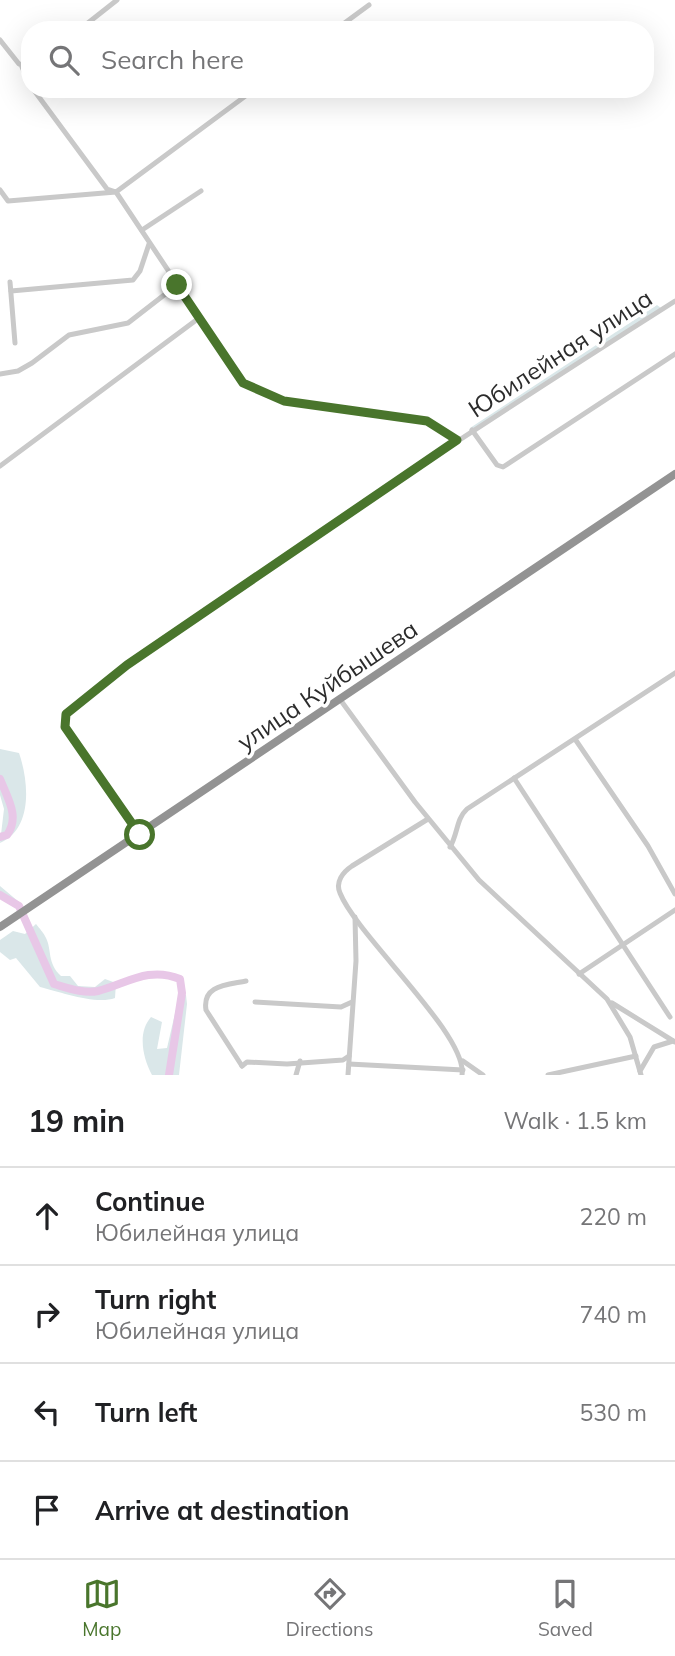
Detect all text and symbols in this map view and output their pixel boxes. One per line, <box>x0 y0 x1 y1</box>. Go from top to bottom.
search box <box>21 21 654 98</box>
icon: search <box>45 41 83 79</box>
text: Search here <box>101 43 244 76</box>
route end <box>161 269 192 300</box>
street label: Юбилейная улица <box>462 282 658 424</box>
street label: улица Куйбышева <box>231 613 423 757</box>
route start <box>124 819 155 850</box>
text: 19 min <box>28 1102 125 1140</box>
text: Walk · 1.5 km <box>503 1106 647 1135</box>
text: Continue <box>95 1185 205 1218</box>
icon: ahead <box>28 1197 66 1235</box>
text: 220 m <box>579 1202 647 1231</box>
text: Юбилейная улица <box>95 1218 299 1247</box>
text: Turn right <box>95 1283 216 1316</box>
icon: right <box>28 1295 66 1333</box>
text: 740 m <box>579 1300 647 1329</box>
text: Юбилейная улица <box>95 1316 299 1345</box>
icon: left <box>28 1393 66 1431</box>
text: Turn left <box>95 1396 197 1429</box>
text: 530 m <box>579 1398 647 1427</box>
icon: arrive <box>28 1491 66 1529</box>
text: Arrive at destination <box>95 1494 350 1527</box>
tab: Map <box>82 1575 121 1641</box>
tab: Directions <box>286 1575 374 1641</box>
tab: Saved <box>538 1575 593 1641</box>

